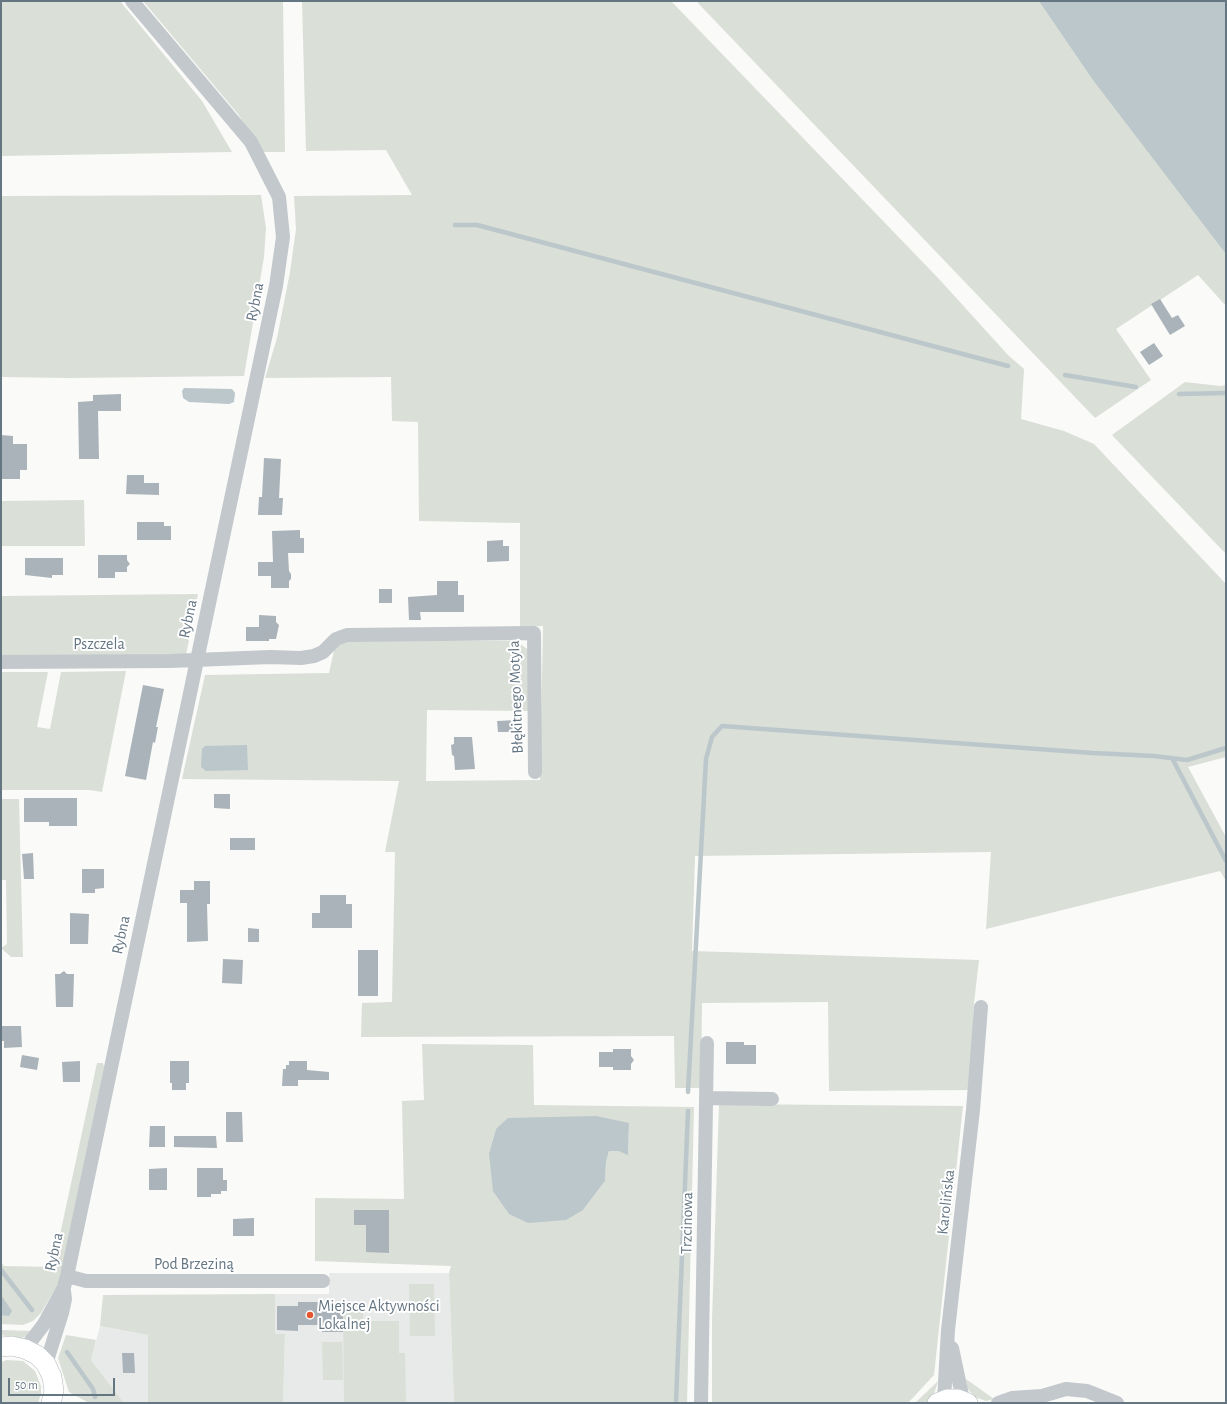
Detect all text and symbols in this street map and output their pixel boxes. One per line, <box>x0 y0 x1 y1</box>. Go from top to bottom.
street label: Rybna <box>242 281 268 323</box>
street label: Rybna <box>175 598 201 640</box>
street label: Pszczela <box>73 634 125 654</box>
street label: Błękitnego Motyla <box>504 640 528 754</box>
street label: Rybna <box>108 914 134 956</box>
street label: Karolińska <box>933 1169 959 1235</box>
street label: Trzcinowa <box>677 1192 697 1254</box>
street label: Rybna <box>41 1231 67 1273</box>
street label: Pod Brzeziną <box>154 1254 234 1274</box>
place label: Miejsce Aktywności Lokalnej <box>318 1296 440 1334</box>
marker: Miejsce Aktywności Lokalnej <box>305 1310 315 1320</box>
scale bar <box>10 1370 117 1396</box>
text: 50 m <box>15 1379 38 1391</box>

